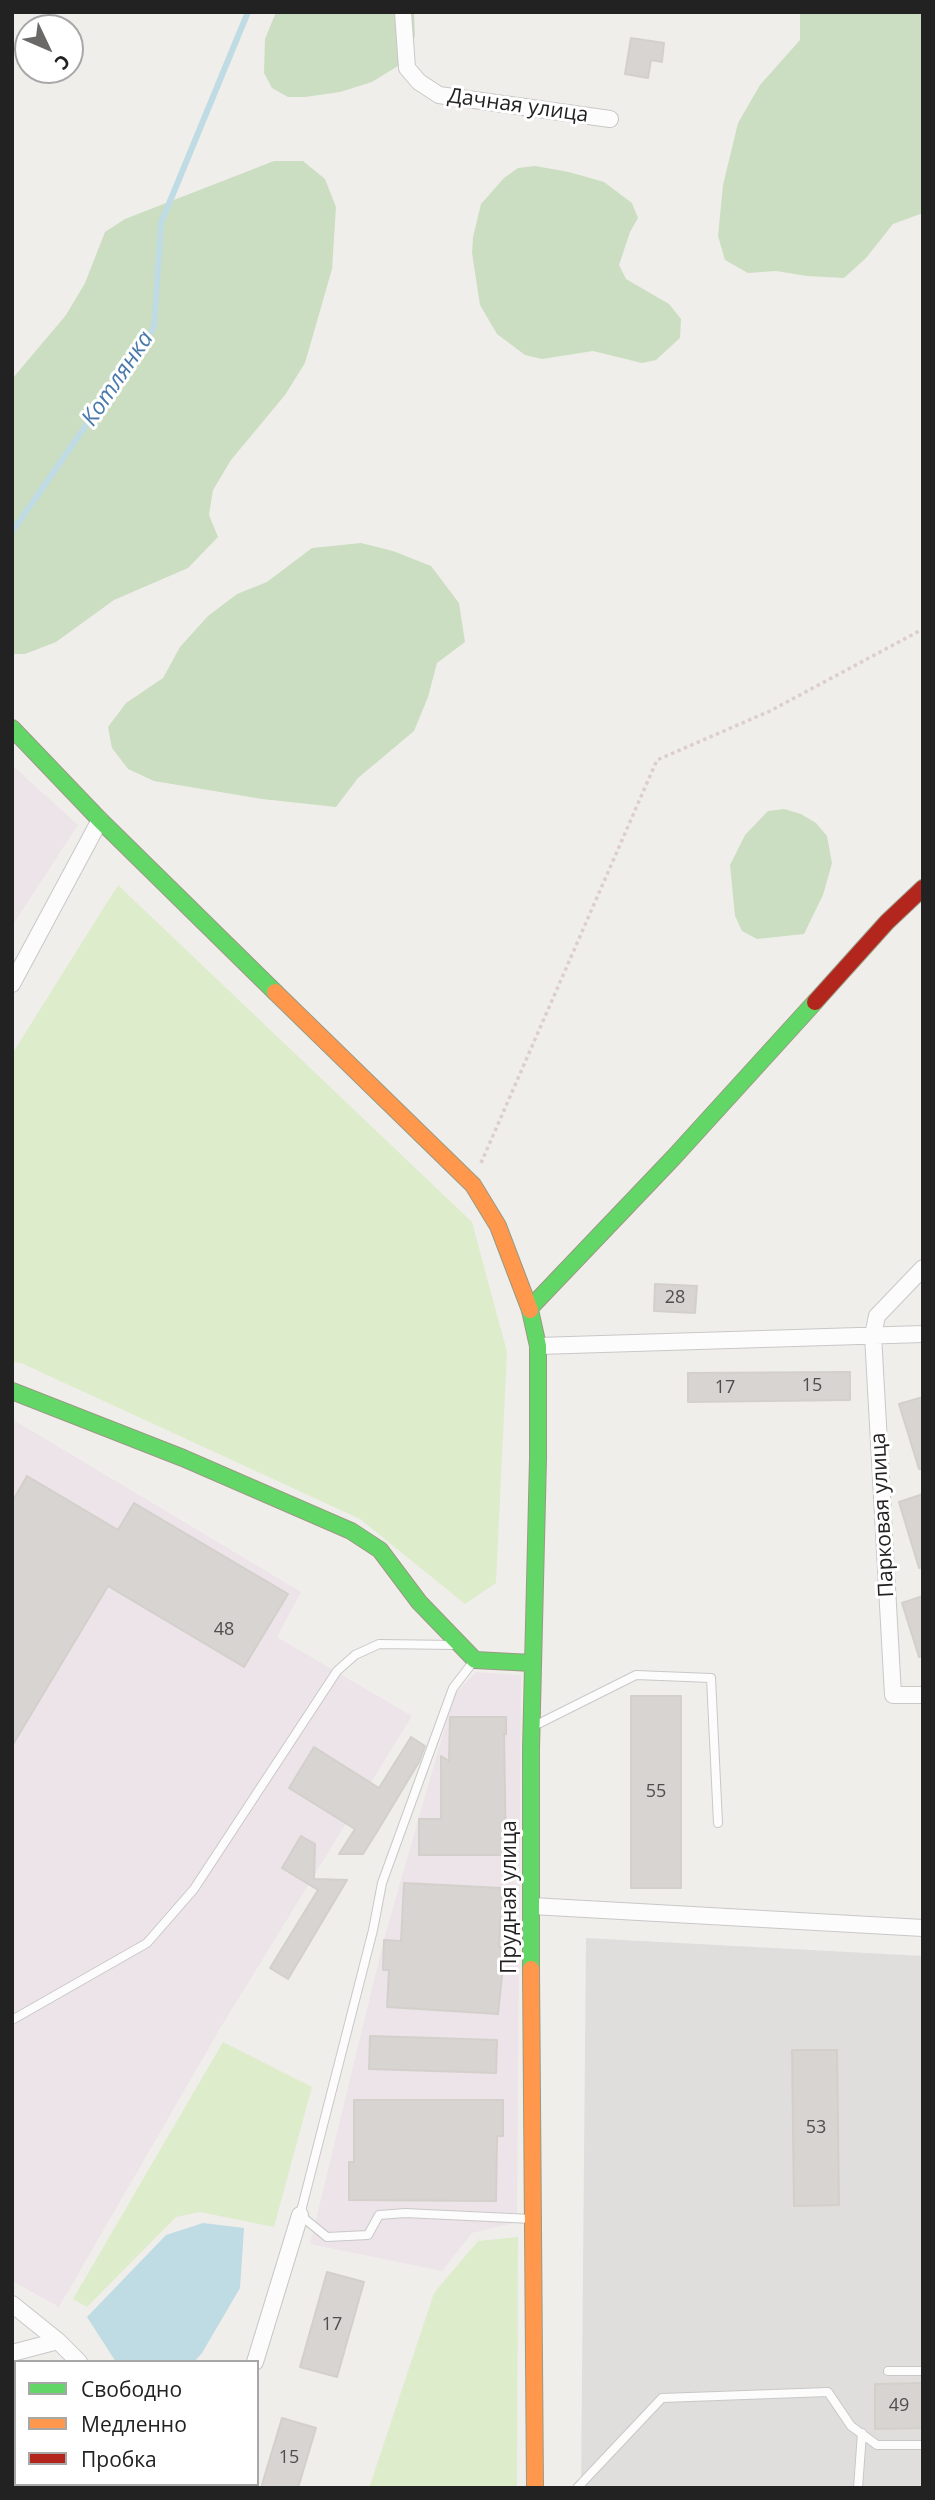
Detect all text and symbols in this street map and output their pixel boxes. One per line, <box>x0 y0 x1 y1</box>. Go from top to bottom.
north arrow <box>14 14 84 84</box>
text: С <box>49 49 76 76</box>
street label: Дачная улица <box>446 84 590 128</box>
water label: Котлянка <box>76 326 160 432</box>
house number: 28 <box>665 1287 685 1309</box>
house number: 15 <box>802 1375 822 1397</box>
house number: 17 <box>715 1377 735 1399</box>
street label: Парковая улица <box>866 1432 900 1598</box>
house number: 48 <box>214 1619 234 1641</box>
house number: 55 <box>646 1781 666 1803</box>
street label: Прудная улица <box>497 1820 523 1974</box>
house number: 53 <box>806 2117 826 2139</box>
house number: 17 <box>322 2314 342 2336</box>
legend <box>14 2360 259 2486</box>
text: Свободно <box>81 2375 182 2403</box>
house number: 49 <box>889 2395 909 2417</box>
text: Медленно <box>81 2410 187 2438</box>
text: Пробка <box>81 2445 157 2473</box>
house number: 15 <box>279 2447 299 2469</box>

